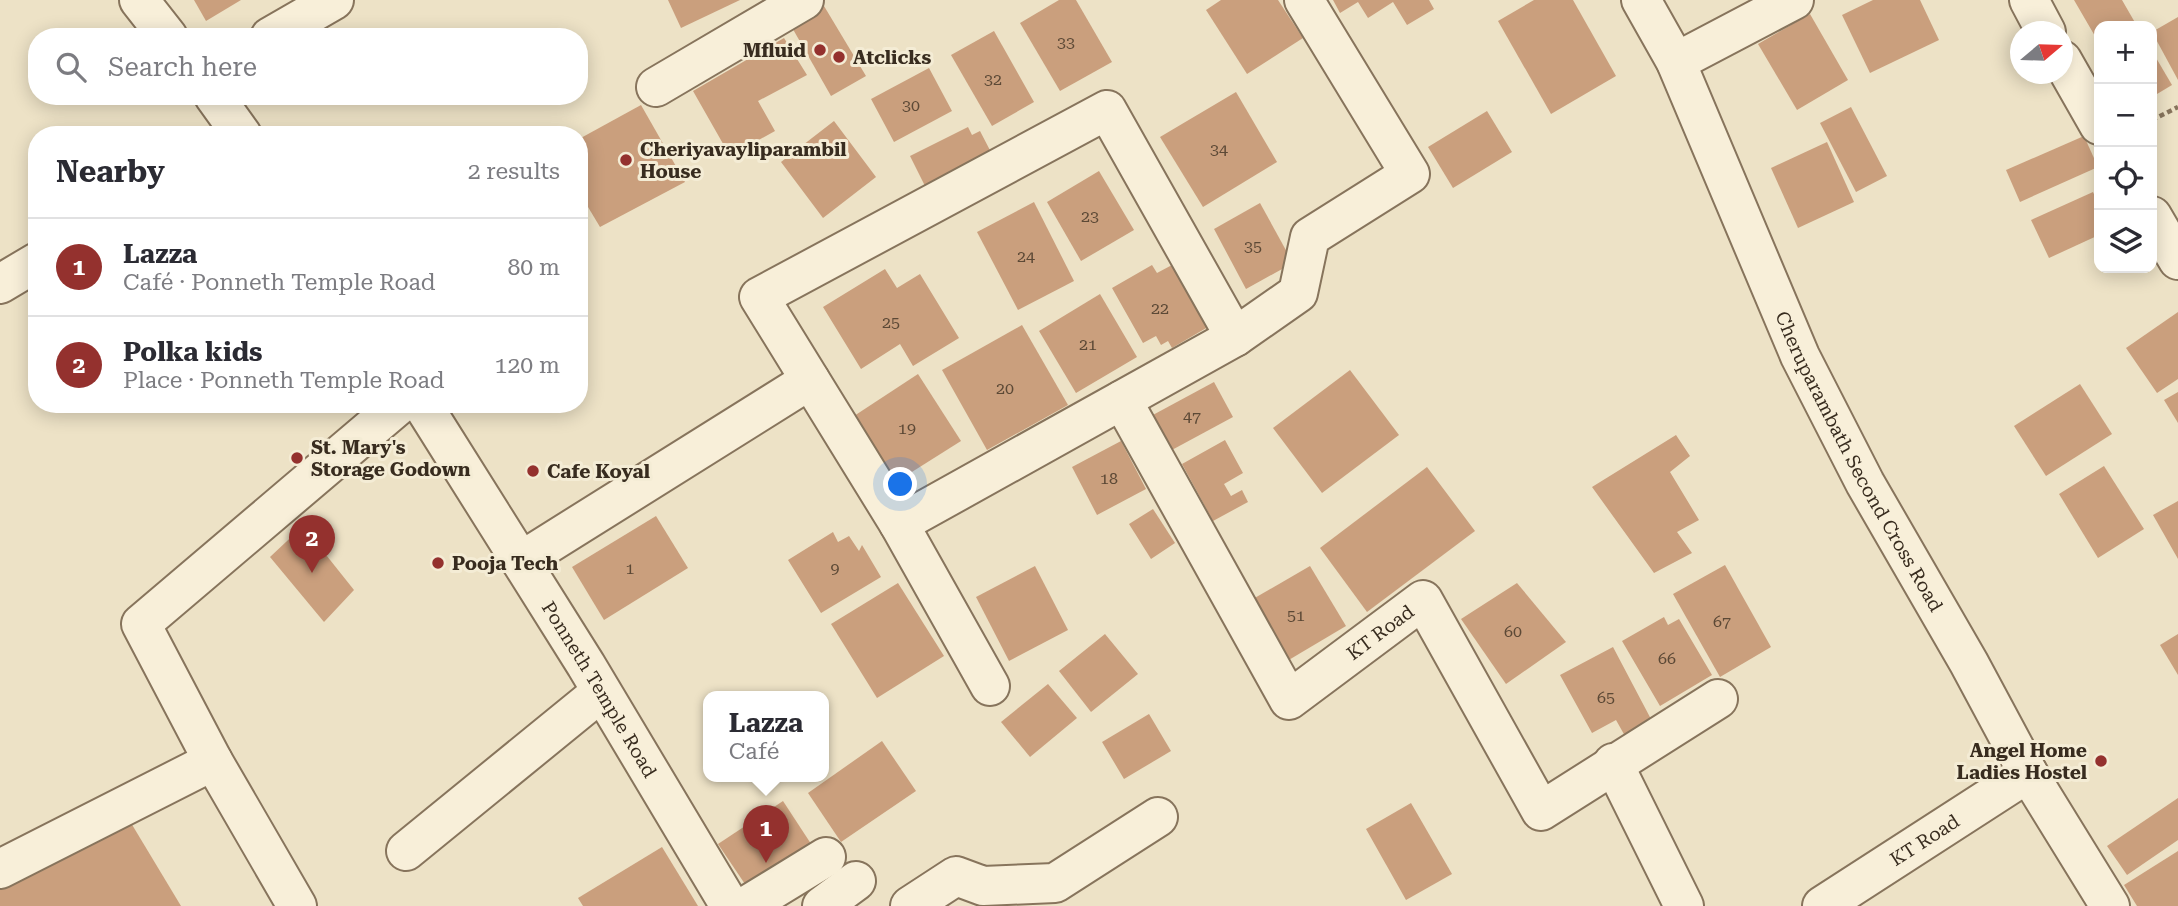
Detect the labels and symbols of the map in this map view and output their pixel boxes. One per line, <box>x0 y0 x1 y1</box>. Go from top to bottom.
north arrow <box>2010 21 2073 84</box>
house number: 33 <box>1057 33 1075 52</box>
place label: Mfluid <box>743 39 806 62</box>
marker: Mfluid <box>812 42 828 58</box>
place label: Atclicks <box>853 46 931 69</box>
marker: Atclicks <box>831 49 847 65</box>
house number: 32 <box>984 70 1002 89</box>
house number: 30 <box>902 96 920 115</box>
place label: Cheriyavayliparambil House <box>640 138 847 183</box>
house number: 34 <box>1210 140 1228 159</box>
marker: Cheriyavayliparambil House <box>618 152 634 168</box>
house number: 23 <box>1081 207 1099 226</box>
house number: 35 <box>1244 237 1262 256</box>
house number: 24 <box>1017 247 1035 266</box>
house number: 22 <box>1151 299 1169 318</box>
street label: Cheruparambath Second Cross Road <box>1771 308 1948 616</box>
house number: 25 <box>882 313 900 332</box>
house number: 21 <box>1079 335 1097 354</box>
house number: 20 <box>996 379 1014 398</box>
house number: 47 <box>1183 407 1201 426</box>
house number: 19 <box>898 419 916 438</box>
place label: St. Mary's Storage Godown <box>311 436 471 481</box>
marker: St. Mary's Storage Godown <box>289 450 305 466</box>
place label: Cafe Koyal <box>547 460 650 483</box>
marker: Cafe Koyal <box>525 463 541 479</box>
your location <box>883 467 917 501</box>
house number: 18 <box>1100 469 1118 488</box>
pin: 2 <box>289 515 335 573</box>
place label: Pooja Tech <box>452 552 559 575</box>
marker: Pooja Tech <box>430 555 446 571</box>
house number: 1 <box>626 559 635 578</box>
house number: 9 <box>831 559 840 578</box>
street label: Ponneth Temple Road <box>537 597 662 781</box>
street label: KT Road <box>1342 600 1418 665</box>
house number: 51 <box>1287 606 1305 625</box>
house number: 67 <box>1713 612 1731 631</box>
house number: 60 <box>1504 622 1522 641</box>
house number: 66 <box>1658 649 1676 668</box>
house number: 65 <box>1597 688 1615 707</box>
place label: Angel Home Ladies Hostel <box>1957 739 2087 784</box>
marker: Angel Home Ladies Hostel <box>2093 753 2109 769</box>
pin: 1 <box>743 805 789 863</box>
street label: KT Road <box>1886 809 1963 871</box>

